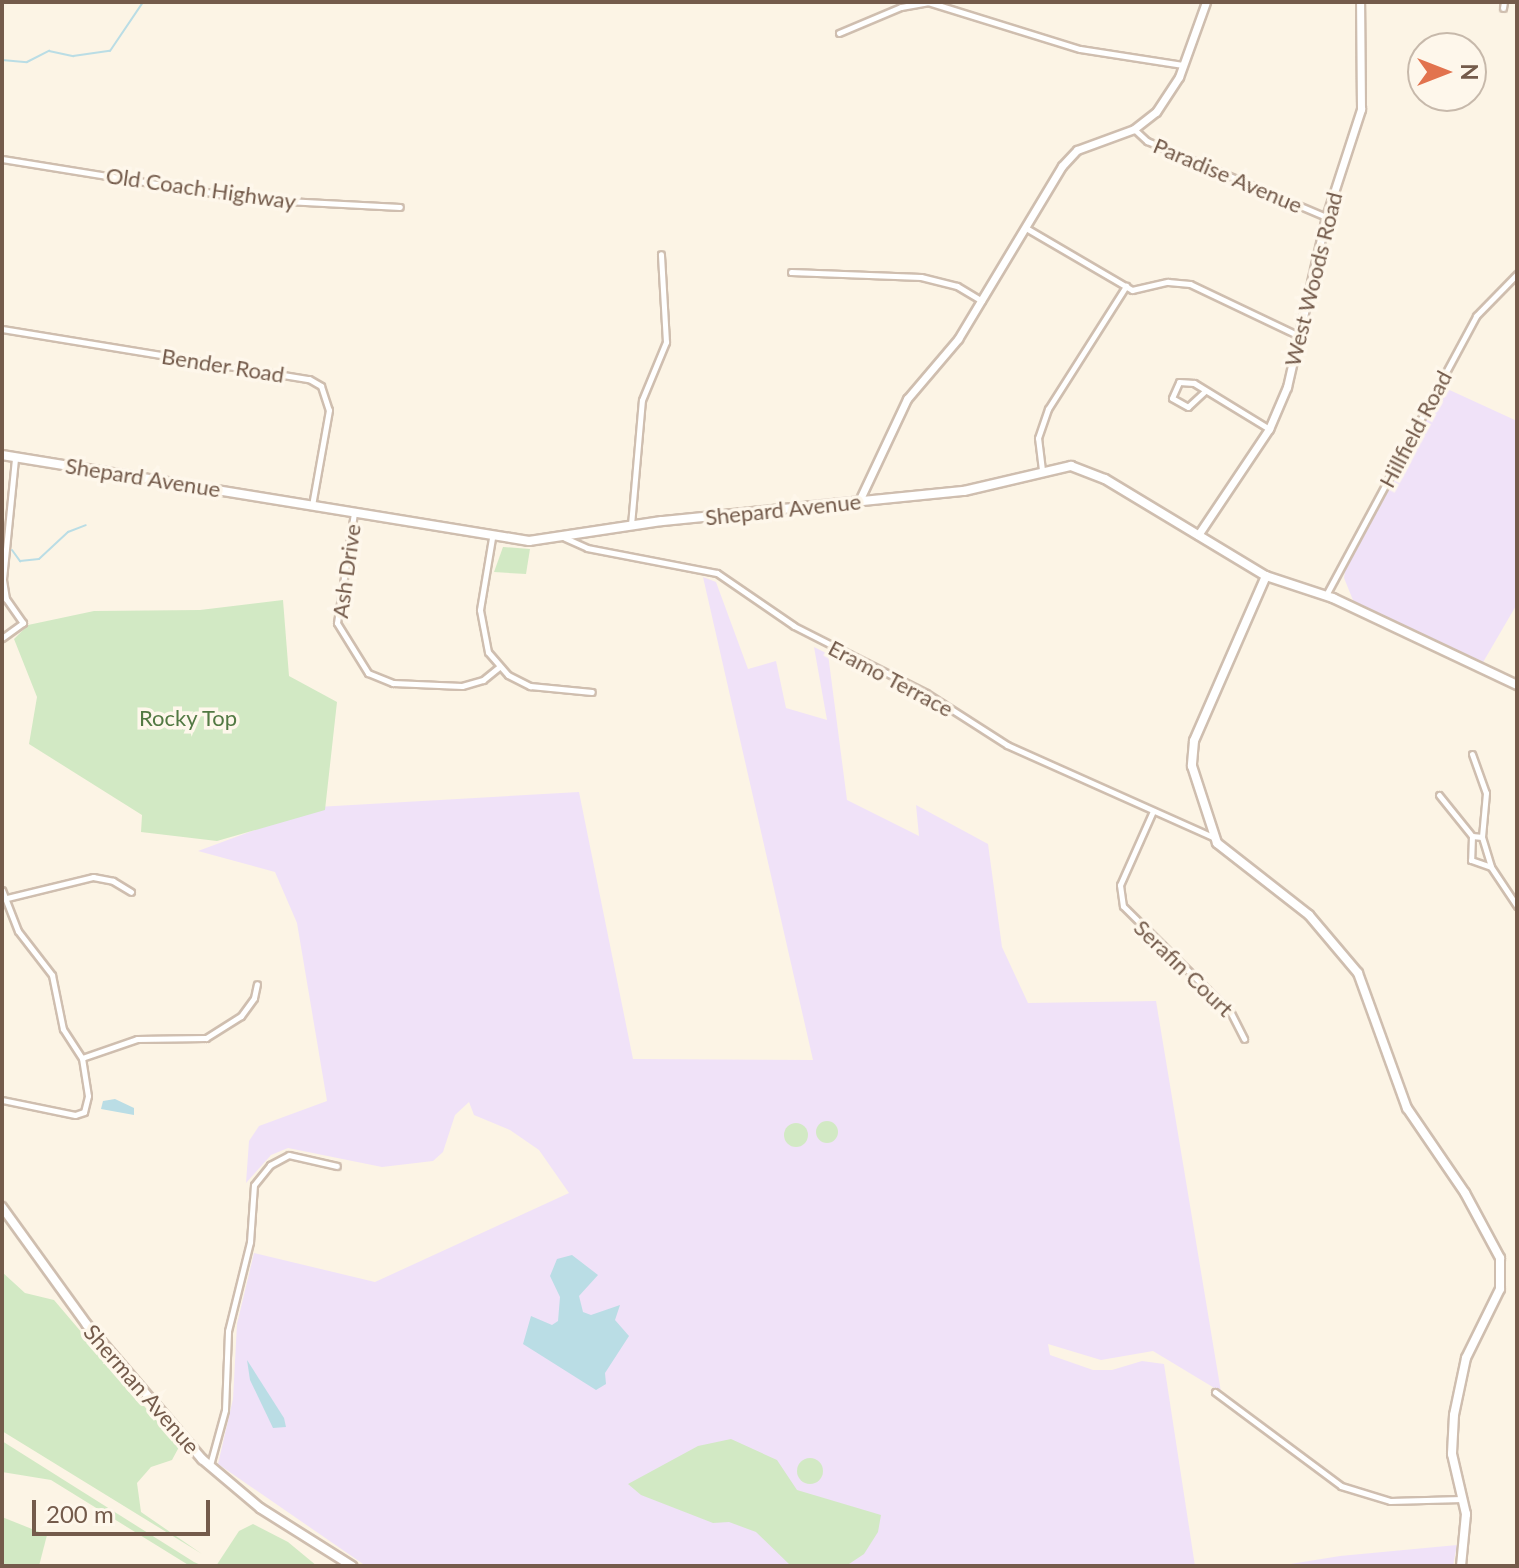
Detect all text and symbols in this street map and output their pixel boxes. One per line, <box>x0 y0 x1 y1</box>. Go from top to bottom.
north arrow <box>1407 32 1487 112</box>
text: N <box>1456 64 1483 80</box>
street label: Paradise Avenue <box>1149 132 1307 218</box>
street label: Old Coach Highway <box>104 162 298 214</box>
street label: West Woods Road <box>1279 189 1347 369</box>
street label: Bender Road <box>160 342 286 388</box>
street label: Hillfield Road <box>1373 366 1457 492</box>
street label: Shepard Avenue <box>63 452 223 502</box>
street label: Shepard Avenue <box>703 488 863 530</box>
street label: Ash Drive <box>326 522 366 620</box>
street label: Eramo Terrace <box>824 634 958 722</box>
park label: Rocky Top <box>138 705 238 731</box>
street label: Serafin Court <box>1129 914 1239 1022</box>
street label: Sherman Avenue <box>78 1319 206 1459</box>
scale bar <box>36 1484 214 1534</box>
text: 200 m <box>46 1499 114 1528</box>

